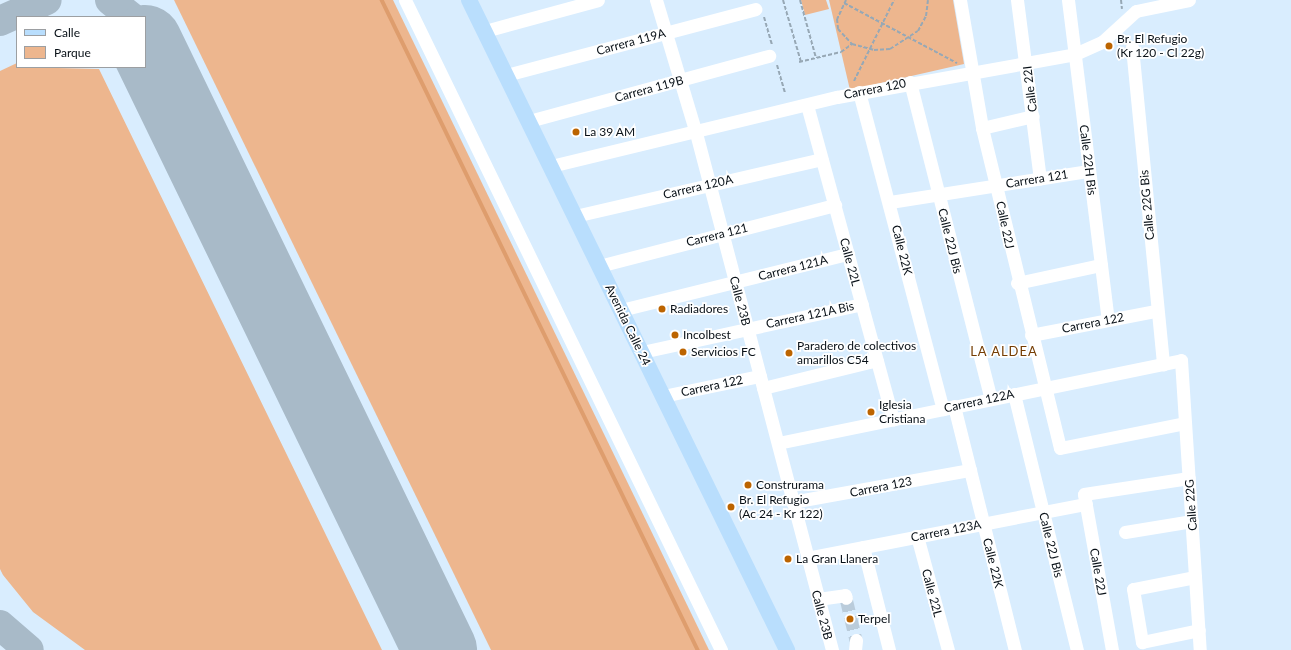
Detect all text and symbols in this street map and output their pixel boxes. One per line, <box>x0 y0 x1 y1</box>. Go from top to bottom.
legend <box>16 16 146 68</box>
text: Calle <box>54 25 80 40</box>
street label: Carrera 119A <box>595 26 667 58</box>
place label: Br. El Refugio (Kr 120 - Cl 22g) <box>1117 32 1204 60</box>
marker: Br. El Refugio (Kr 120 - Cl 22g) <box>1104 41 1114 51</box>
text: Parque <box>54 45 91 60</box>
street label: Calle 22I <box>1020 65 1040 113</box>
street label: Carrera 119B <box>613 73 685 105</box>
street label: Carrera 120 <box>843 76 907 102</box>
street label: Calle 22H Bis <box>1077 124 1099 196</box>
place label: La 39 AM <box>584 125 635 139</box>
marker: La 39 AM <box>571 127 581 137</box>
street label: Carrera 121 <box>1005 167 1069 191</box>
street label: Calle 22G Bis <box>1137 169 1157 241</box>
street label: Carrera 120A <box>662 172 734 202</box>
street label: Calle 22J <box>993 200 1017 250</box>
street label: Calle 22J Bis <box>935 207 965 275</box>
street label: Carrera 121 <box>685 220 749 250</box>
street label: Calle 22K <box>889 224 915 276</box>
street label: Calle 22L <box>837 236 863 288</box>
street label: Carrera 121A <box>757 252 829 284</box>
street label: Calle 23B <box>726 275 754 327</box>
street label: Avenida Calle 24 <box>602 282 654 368</box>
street label: Carrera 121A Bis <box>765 299 855 331</box>
place label: Radiadores <box>670 302 728 316</box>
marker: Radiadores <box>657 304 667 314</box>
street label: Carrera 122 <box>1061 310 1125 336</box>
place label: Incolbest <box>683 328 731 342</box>
marker: Incolbest <box>670 330 680 340</box>
place label: Paradero de colectivos amarillos C54 <box>797 339 916 367</box>
district label: LA ALDEA <box>970 343 1038 359</box>
place label: Servicios FC <box>691 345 756 359</box>
marker: Servicios FC <box>678 347 688 357</box>
marker: Paradero de colectivos amarillos C54 <box>784 348 794 358</box>
street label: Carrera 122 <box>680 372 744 400</box>
street label: Carrera 122A <box>943 387 1015 415</box>
place label: Iglesia Cristiana <box>879 398 925 426</box>
marker: Iglesia Cristiana <box>866 407 876 417</box>
street label: Carrera 123 <box>849 474 913 500</box>
place label: Construrama <box>756 478 824 492</box>
street label: Calle 22G <box>1182 479 1200 531</box>
marker: Construrama <box>743 480 753 490</box>
place label: Br. El Refugio (Ac 24 - Kr 122) <box>739 493 823 521</box>
marker: Br. El Refugio (Ac 24 - Kr 122) <box>726 502 736 512</box>
street label: Calle 22J Bis <box>1036 511 1066 579</box>
street label: Carrera 123A <box>910 517 982 545</box>
street label: Calle 22K <box>980 537 1006 589</box>
street label: Calle 22J <box>1087 547 1109 597</box>
place label: La Gran Llanera <box>796 552 878 566</box>
marker: La Gran Llanera <box>783 554 793 564</box>
street label: Calle 22L <box>919 567 945 619</box>
street label: Calle 23B <box>808 589 836 641</box>
place label: Terpel <box>858 612 890 626</box>
marker: Terpel <box>845 614 855 624</box>

